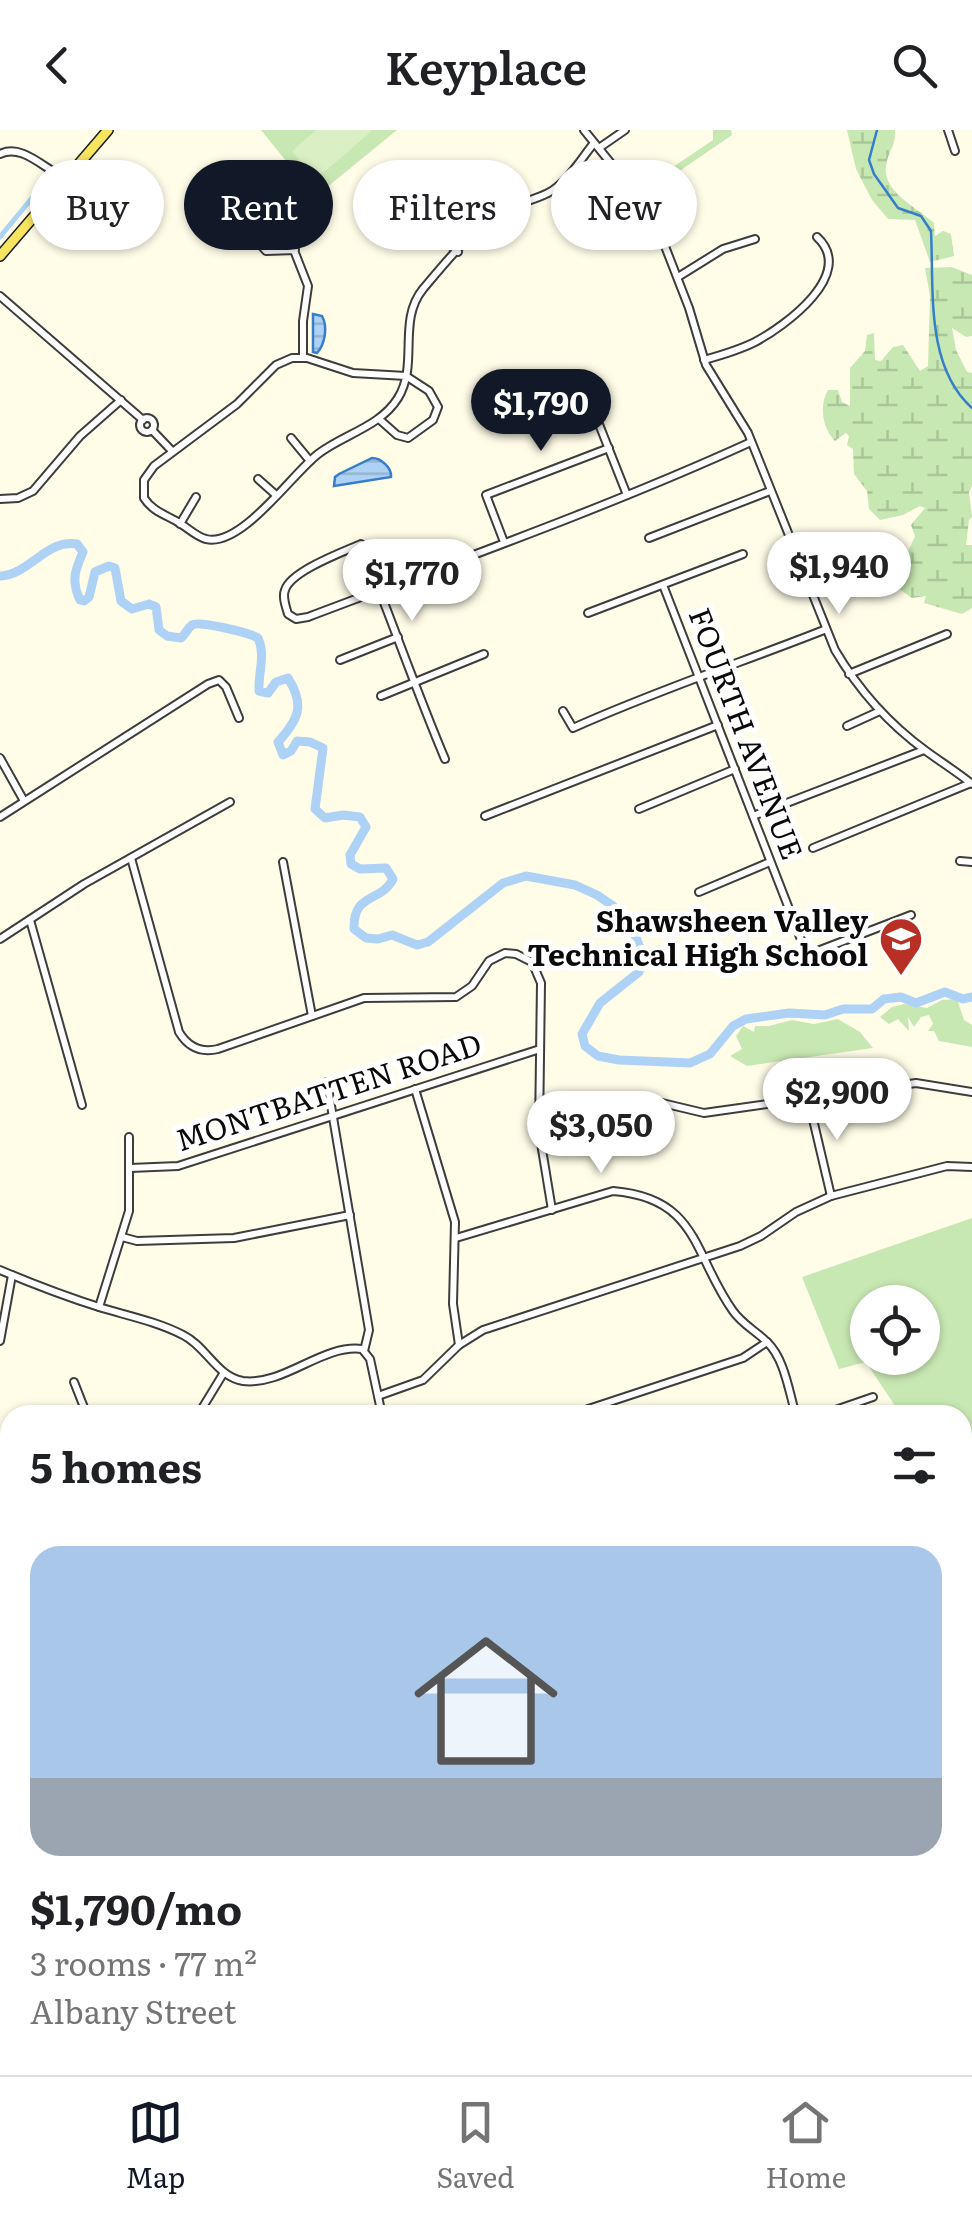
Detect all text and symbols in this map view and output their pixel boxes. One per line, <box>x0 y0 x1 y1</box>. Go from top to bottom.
text: Keyplace <box>385 32 587 99</box>
icon: back <box>30 38 85 93</box>
icon: search <box>887 38 942 93</box>
chip: Buy <box>30 160 164 250</box>
chip: Rent <box>184 160 333 250</box>
chip: Filters <box>353 160 531 250</box>
chip: New <box>551 160 697 250</box>
pin: $1,790 <box>460 369 622 454</box>
text: $1,790 <box>493 377 589 425</box>
pin: $1,940 <box>758 532 920 617</box>
pin: $1,770 <box>331 539 493 624</box>
text: $1,940 <box>789 540 889 588</box>
text: $1,770 <box>365 547 459 595</box>
street label: FOURTH AVENUE <box>680 601 816 865</box>
place label: Shawsheen Valley Technical High School <box>528 897 869 975</box>
school or university icon: Shawsheen Valley Technical High School <box>878 916 924 977</box>
street label: MONTBATTEN ROAD <box>169 1020 487 1160</box>
pin: $2,900 <box>756 1058 918 1143</box>
text: $2,900 <box>785 1066 889 1114</box>
pin: $3,050 <box>520 1091 682 1176</box>
text: $3,050 <box>549 1099 653 1147</box>
map controls <box>850 1285 940 1375</box>
button: locate <box>850 1285 940 1375</box>
text: 5 homes <box>30 1434 202 1496</box>
icon: filters <box>887 1438 942 1493</box>
icon: home <box>396 1611 576 1791</box>
text: $1,790/mo <box>30 1876 242 1938</box>
text: 3 rooms · 77 m² <box>30 1938 257 1986</box>
text: Albany Street <box>30 1986 236 2034</box>
tab: Map <box>126 2095 185 2197</box>
tab: Saved <box>436 2095 514 2197</box>
tab: Home <box>766 2095 846 2197</box>

